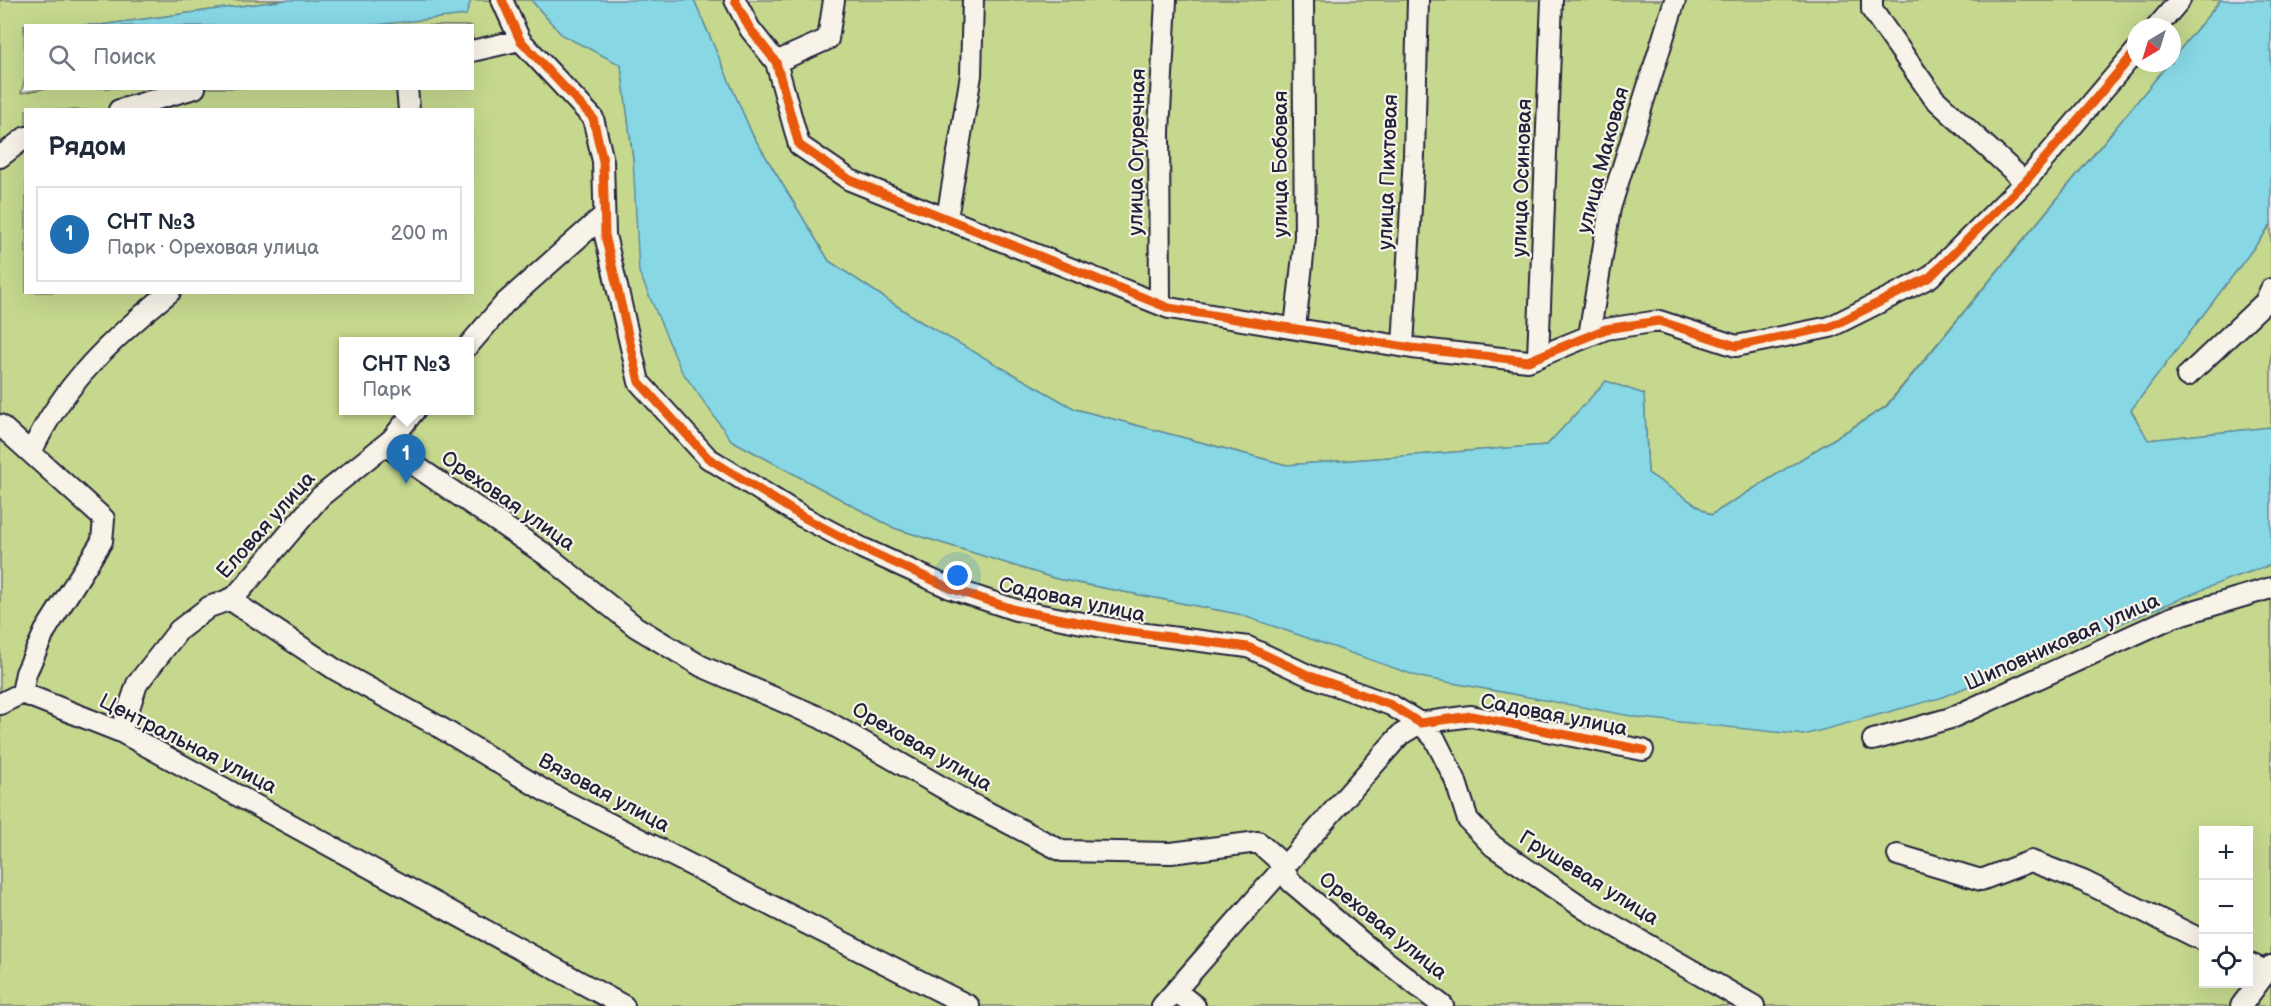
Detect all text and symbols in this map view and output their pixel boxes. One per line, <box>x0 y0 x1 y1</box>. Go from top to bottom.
north arrow <box>2127 18 2181 72</box>
search box <box>24 24 474 90</box>
icon: search <box>45 41 78 74</box>
text: Поиск <box>93 44 156 71</box>
street label: улица Огуречная <box>1123 68 1151 236</box>
street label: улица Маковая <box>1571 84 1635 236</box>
street label: улица Бобовая <box>1268 91 1293 237</box>
street label: улица Пихтовая <box>1373 94 1403 250</box>
street label: улица Осиновая <box>1507 98 1537 258</box>
text: Рядом <box>48 132 126 163</box>
text: СНТ №3 <box>107 209 195 236</box>
text: 1 <box>65 222 74 246</box>
text: 200 m <box>391 222 448 246</box>
text: Парк · Ореховая улица <box>107 236 319 260</box>
popup <box>339 337 474 415</box>
text: СНТ №3 <box>362 351 451 378</box>
text: Парк <box>362 378 411 402</box>
pin: 1 <box>386 434 426 484</box>
street label: Ореховая улица <box>436 446 580 557</box>
street label: Еловая улица <box>211 466 321 584</box>
your location <box>943 561 972 590</box>
street label: Садовая улица <box>996 572 1148 628</box>
street label: Шиповниковая улица <box>1961 588 2164 696</box>
street label: Центральная улица <box>95 688 281 800</box>
street label: Садовая улица <box>1478 688 1630 742</box>
street label: Ореховая улица <box>847 697 997 798</box>
street label: Вязовая улица <box>534 748 674 838</box>
street label: Грушевая улица <box>1515 825 1664 931</box>
map controls <box>2199 826 2253 988</box>
button: + <box>2199 826 2253 880</box>
street label: Ореховая улица <box>1314 867 1453 986</box>
button: − <box>2199 880 2253 934</box>
button: locate <box>2199 934 2253 988</box>

